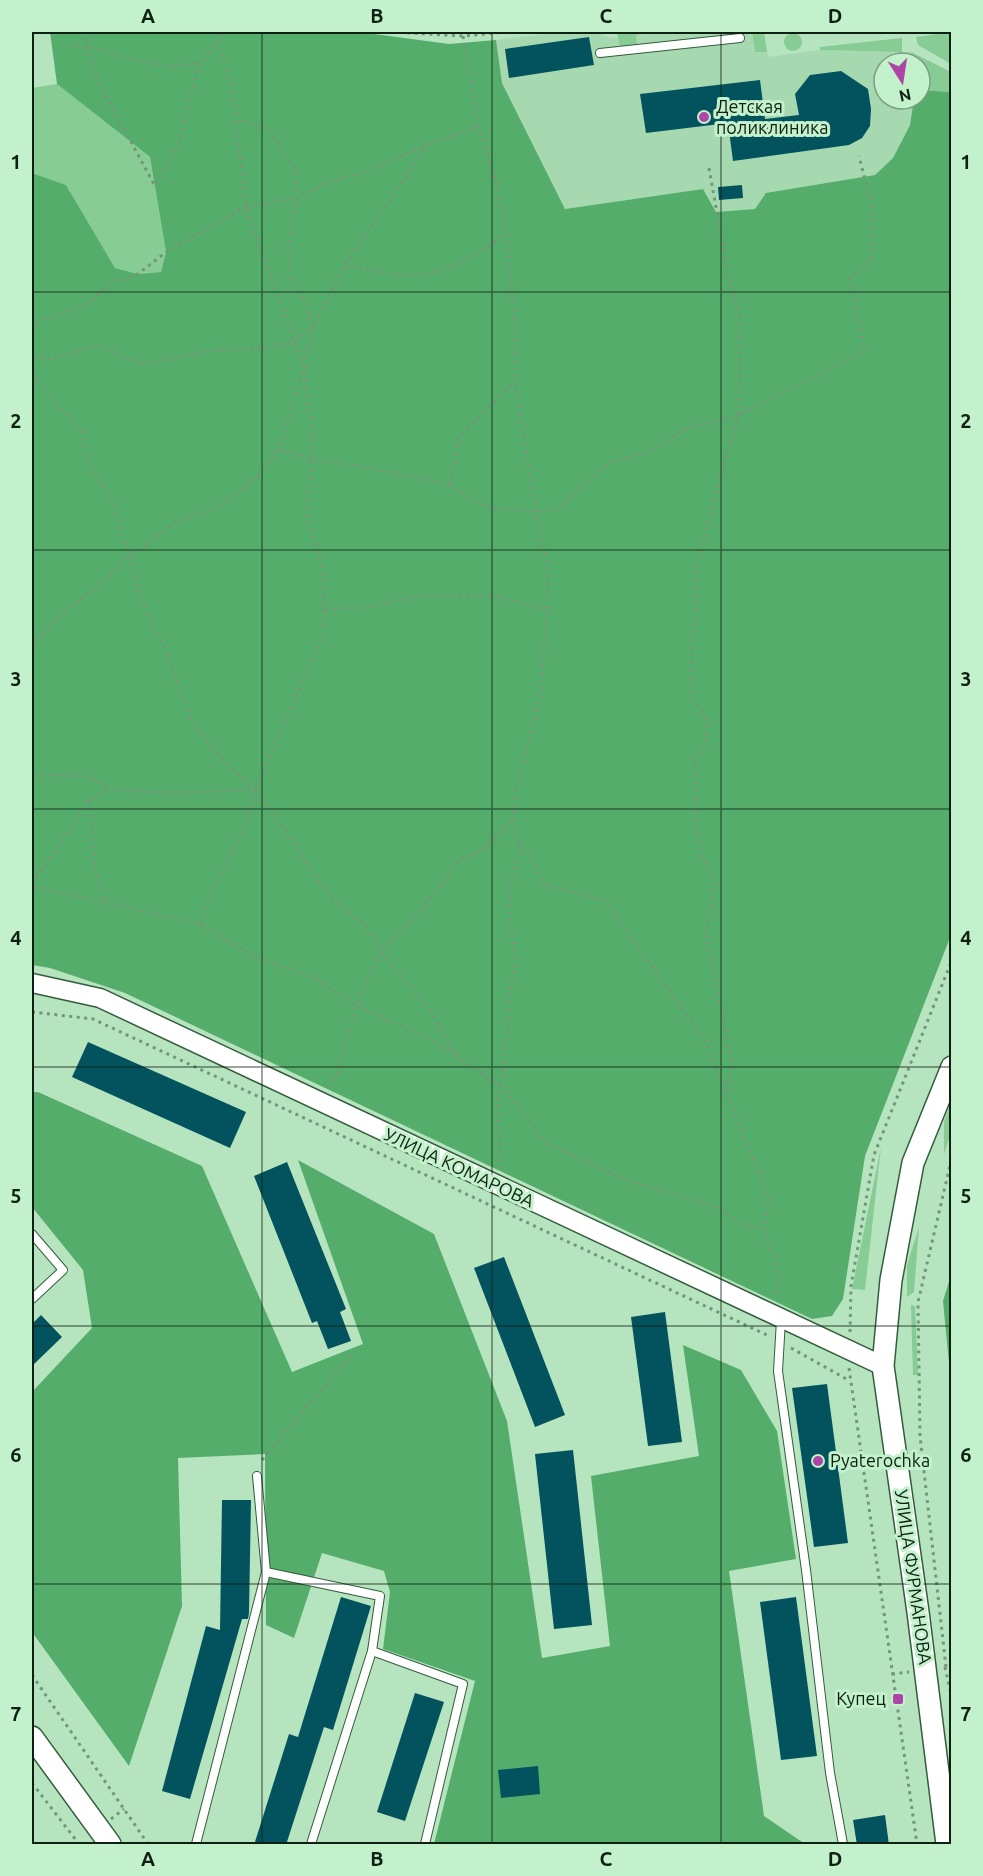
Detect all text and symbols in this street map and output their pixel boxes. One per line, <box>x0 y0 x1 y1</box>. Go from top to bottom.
text: A <box>141 4 155 27</box>
text: B <box>370 4 384 27</box>
text: C <box>600 4 613 27</box>
text: D <box>828 4 842 27</box>
north arrow <box>872 51 932 111</box>
text: N <box>897 86 913 106</box>
place label: Детская поликлиника <box>716 96 829 137</box>
marker: Детская поликлиника <box>697 110 711 124</box>
text: 1 <box>10 150 22 173</box>
text: 1 <box>960 150 972 173</box>
text: 2 <box>10 409 22 432</box>
text: 2 <box>960 409 972 432</box>
text: 3 <box>10 667 22 690</box>
text: 3 <box>960 667 972 690</box>
text: 4 <box>10 926 22 949</box>
text: 4 <box>960 926 972 949</box>
street label: УЛИЦА КОМАРОВА <box>381 1124 538 1211</box>
text: 5 <box>10 1184 22 1207</box>
text: 5 <box>960 1184 972 1207</box>
text: 6 <box>10 1443 22 1466</box>
text: 6 <box>960 1443 972 1466</box>
place label: Pyaterochka <box>830 1450 930 1470</box>
marker: Pyaterochka <box>811 1454 825 1468</box>
street label: УЛИЦА ФУРМАНОВА <box>892 1488 936 1666</box>
place label: Купец <box>836 1688 886 1708</box>
marker: Купец <box>891 1692 905 1706</box>
text: 7 <box>10 1702 22 1725</box>
text: 7 <box>960 1702 972 1725</box>
text: A <box>141 1847 155 1870</box>
text: B <box>370 1847 384 1870</box>
text: C <box>600 1847 613 1870</box>
text: D <box>828 1847 842 1870</box>

